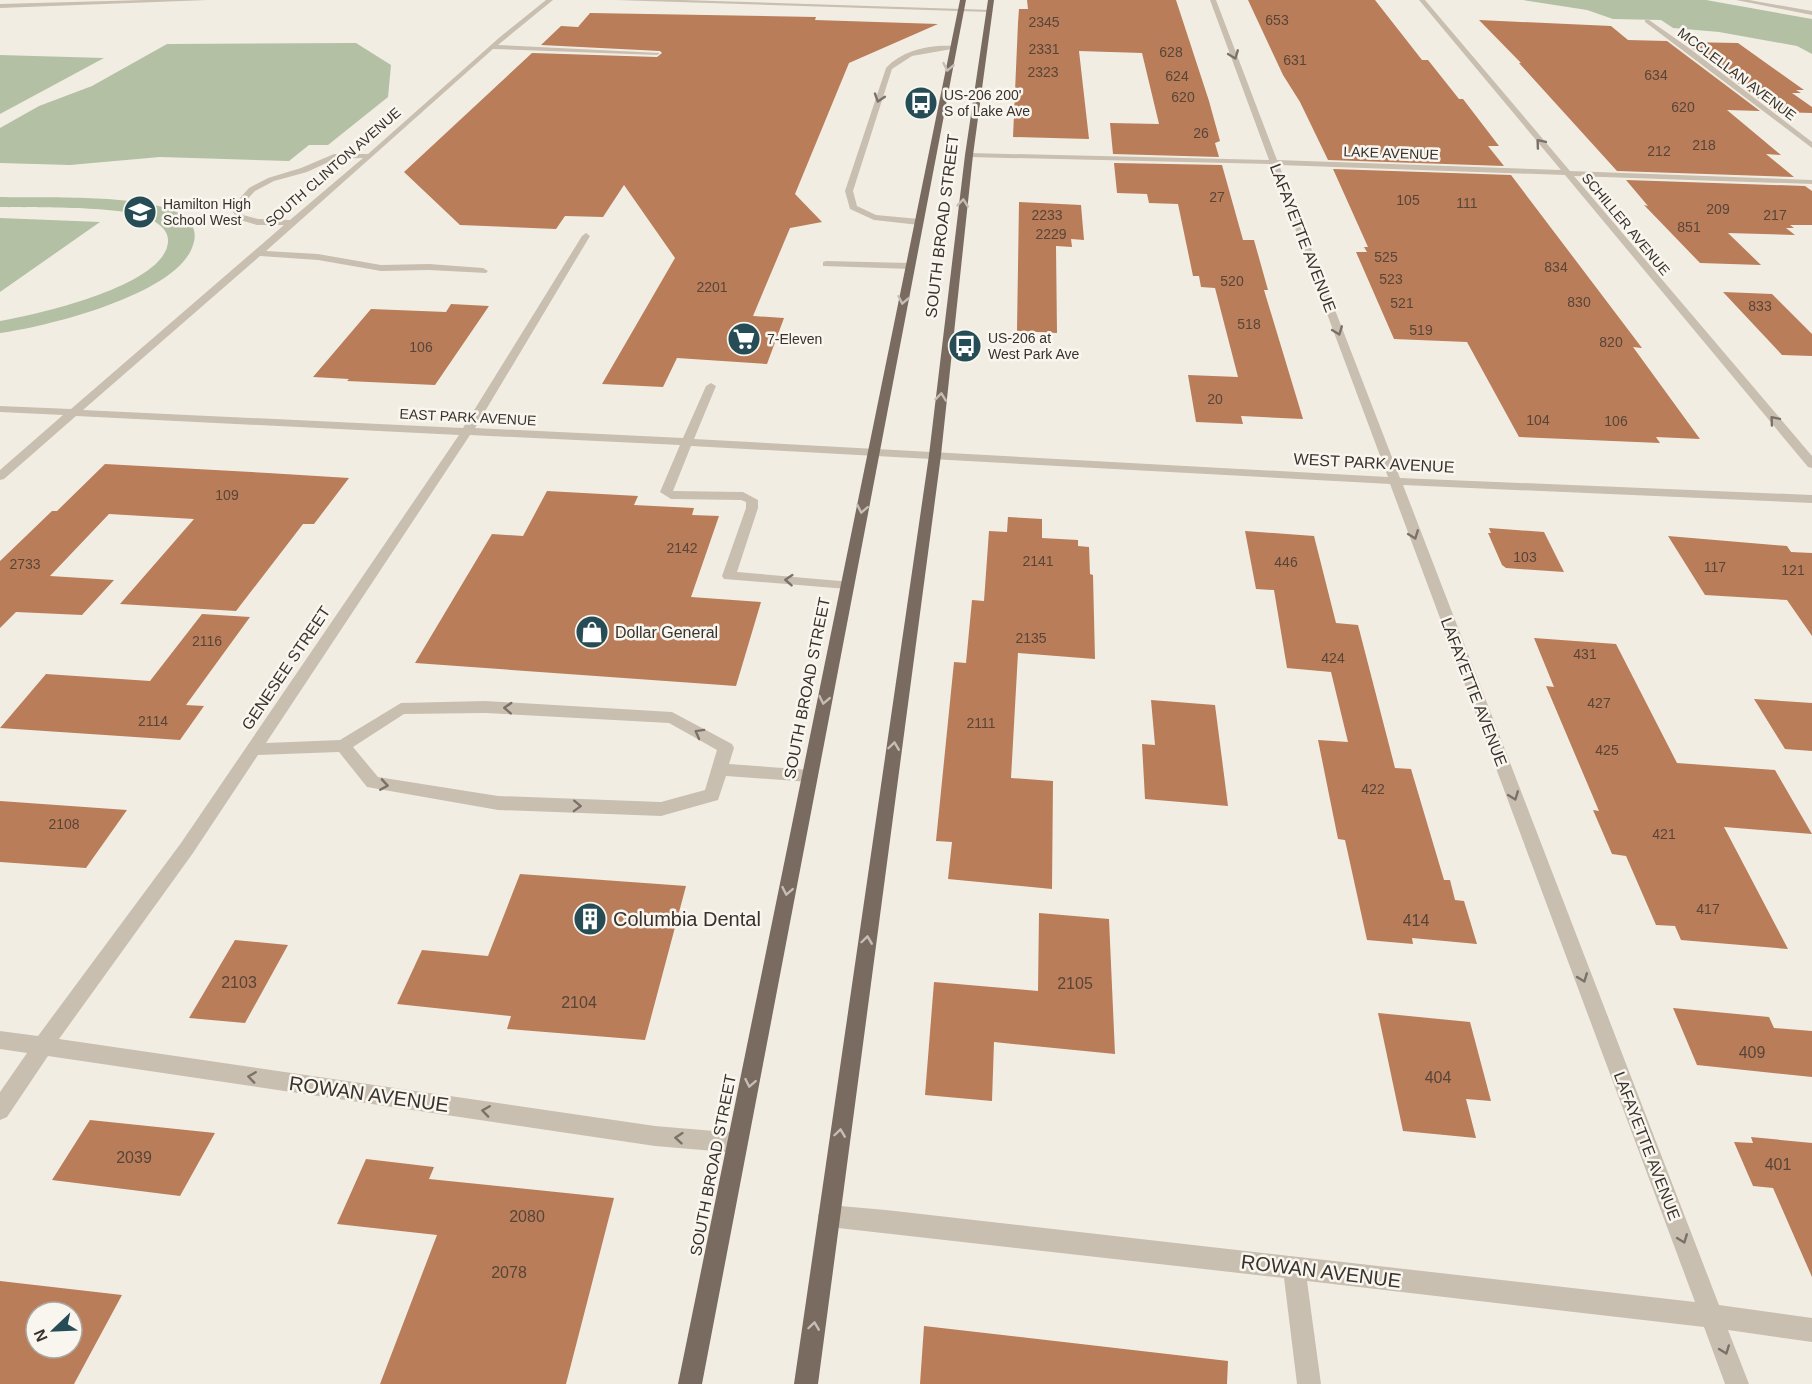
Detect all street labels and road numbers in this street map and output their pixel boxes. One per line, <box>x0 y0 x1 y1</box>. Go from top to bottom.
street label: MCCLELLAN AVENUE <box>1675 24 1799 124</box>
street label: SOUTH CLINTON AVENUE <box>262 104 404 230</box>
street label: SOUTH BROAD STREET <box>922 133 962 319</box>
street label: LAKE AVENUE <box>1343 143 1439 163</box>
street label: LAFAYETTE AVENUE <box>1267 161 1339 315</box>
street label: SCHILLER AVENUE <box>1579 170 1673 278</box>
street label: EAST PARK AVENUE <box>399 405 537 429</box>
street label: WEST PARK AVENUE <box>1293 450 1455 476</box>
street label: SOUTH BROAD STREET <box>781 595 833 780</box>
street label: GENESEE STREET <box>238 603 334 733</box>
street label: LAFAYETTE AVENUE <box>1438 615 1510 769</box>
street label: LAFAYETTE AVENUE <box>1611 1069 1683 1223</box>
street label: ROWAN AVENUE <box>288 1072 450 1116</box>
street label: SOUTH BROAD STREET <box>687 1072 739 1257</box>
street label: ROWAN AVENUE <box>1240 1250 1402 1292</box>

